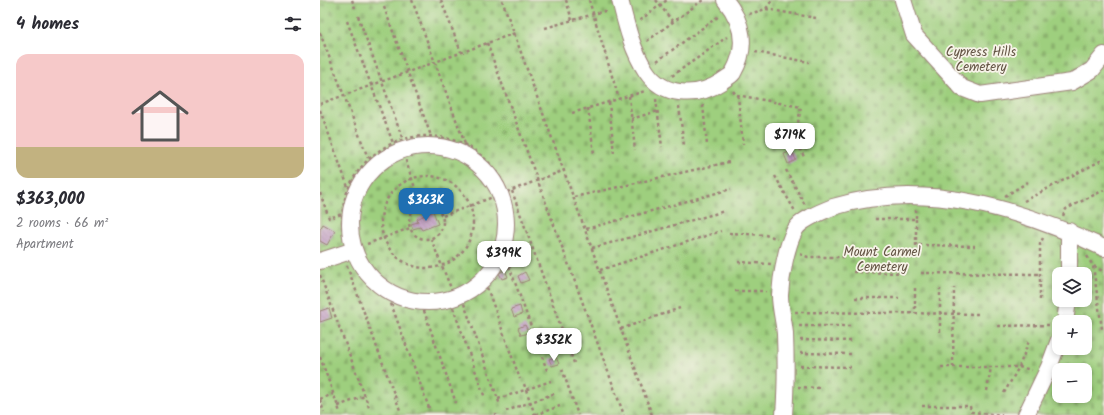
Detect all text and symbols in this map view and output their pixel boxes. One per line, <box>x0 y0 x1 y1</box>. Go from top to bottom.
text: 4 homes <box>16 11 79 38</box>
icon: filters <box>282 13 304 35</box>
park label: Cypress Hills Cemetery <box>946 42 1017 78</box>
icon: home <box>124 80 196 152</box>
pin: $719K <box>762 123 818 157</box>
text: $719K <box>774 125 806 146</box>
text: $363,000 <box>16 186 85 213</box>
pin: $363K <box>398 188 454 222</box>
text: $363K <box>408 190 444 211</box>
text: 2 rooms · 66 m² <box>16 213 108 234</box>
text: Apartment <box>16 234 74 255</box>
pin: $399K <box>476 241 532 275</box>
park label: Mount Carmel Cemetery <box>843 242 921 278</box>
text: $399K <box>486 243 522 264</box>
map controls <box>1052 267 1092 403</box>
button: layers <box>1052 267 1092 307</box>
button: + <box>1052 315 1092 355</box>
pin: $352K <box>526 328 582 362</box>
text: $352K <box>536 330 572 351</box>
button: − <box>1052 363 1092 403</box>

